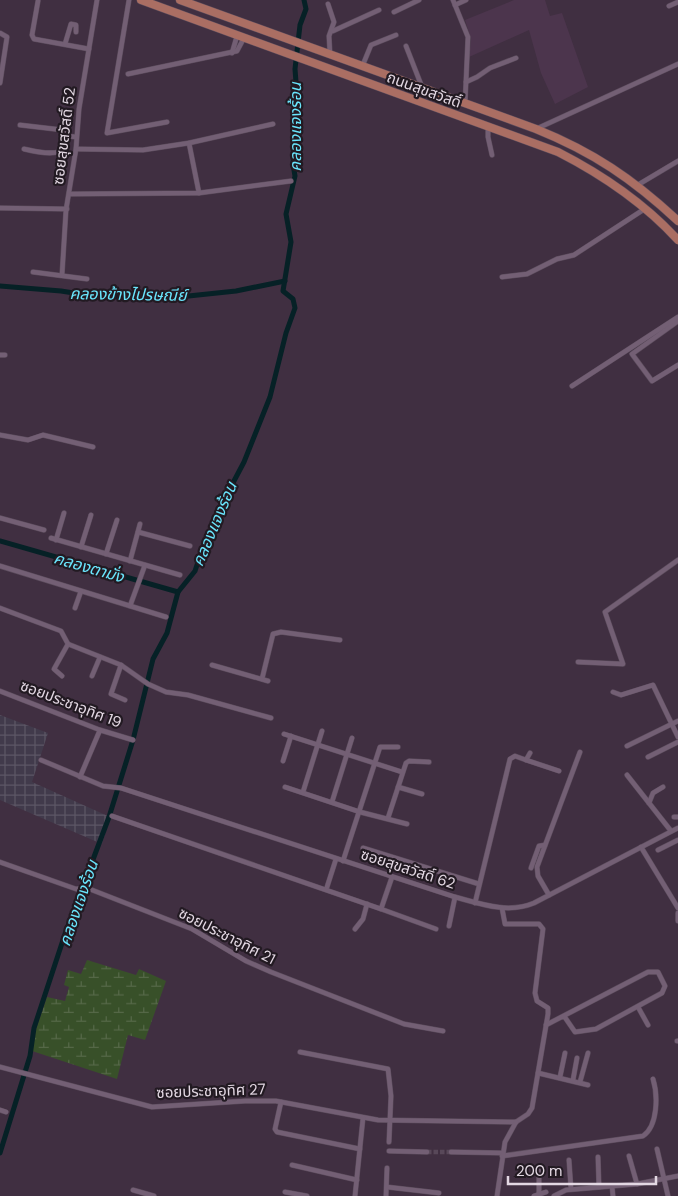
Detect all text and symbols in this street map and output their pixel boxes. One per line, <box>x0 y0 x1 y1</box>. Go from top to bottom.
street label: ถนนสุขสวัสดิ์ <box>384 67 464 113</box>
water label: คลองแจงร้อน <box>285 81 306 172</box>
street label: ซอยสุขสวัสดิ์ 52 <box>48 86 80 186</box>
water label: คลองข้างไปรษณีย์ <box>69 283 190 306</box>
water label: คลองแจงร้อน <box>187 478 242 569</box>
water label: คลองตามั่ง <box>51 547 128 588</box>
street label: ซอยประชาอุทิศ 19 <box>18 676 124 732</box>
street label: ซอยสุขสวัสดิ์ 62 <box>358 844 458 894</box>
water label: คลองแจงร้อน <box>54 856 103 949</box>
street label: ซอยประชาอุทิศ 21 <box>175 903 279 969</box>
street label: ซอยประชาอุทิศ 27 <box>156 1079 266 1103</box>
scale bar <box>508 1154 656 1186</box>
text: 200 m <box>516 1161 562 1181</box>

